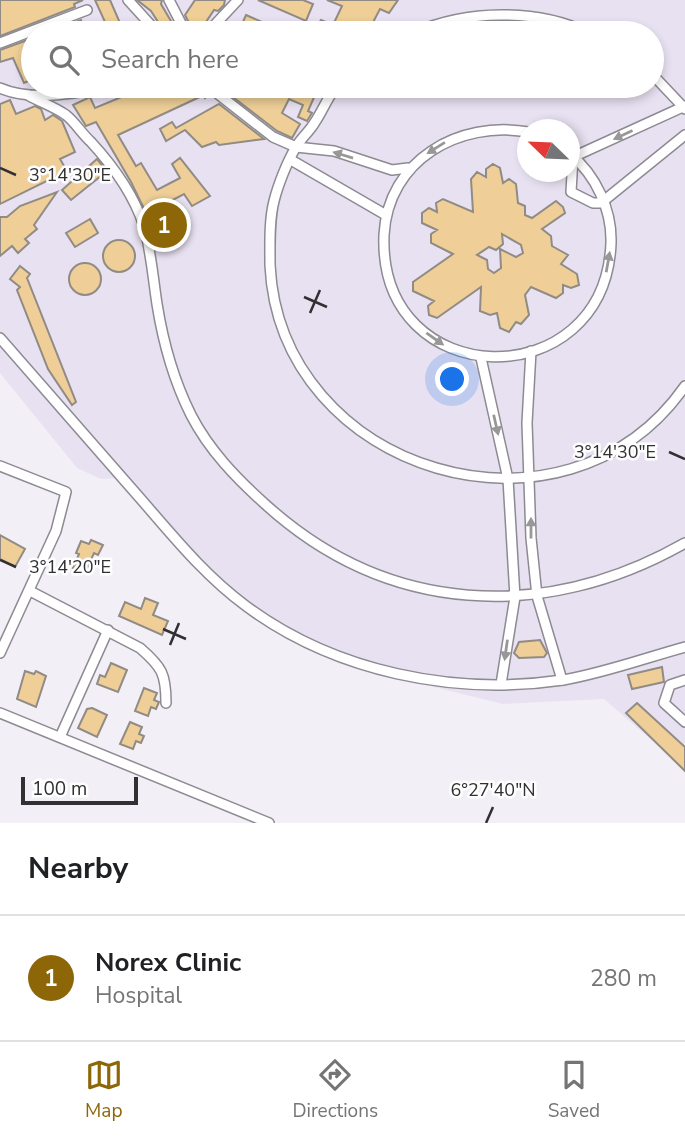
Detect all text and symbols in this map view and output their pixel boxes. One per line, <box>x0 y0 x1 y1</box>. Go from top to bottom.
search box <box>21 21 664 98</box>
icon: search <box>45 41 83 79</box>
text: Search here <box>101 42 239 77</box>
north arrow <box>517 119 580 182</box>
one-way arrow <box>613 129 633 141</box>
one-way arrow <box>426 142 445 154</box>
one-way arrow <box>332 149 353 159</box>
text: 3°14'30"E <box>29 163 111 187</box>
pin: 1 <box>141 199 187 251</box>
one-way arrow <box>603 250 614 272</box>
one-way arrow <box>426 332 444 346</box>
your location <box>435 362 469 396</box>
one-way arrow <box>491 414 502 436</box>
text: 3°14'30"E <box>574 440 656 464</box>
one-way arrow <box>525 517 537 539</box>
text: 3°14'20"E <box>29 555 111 579</box>
one-way arrow <box>501 639 512 661</box>
scale bar <box>21 774 138 806</box>
text: 100 m <box>32 776 87 802</box>
text: 6°27'40"N <box>450 778 536 802</box>
text: Nearby <box>28 848 128 889</box>
text: Norex Clinic <box>95 945 241 980</box>
text: 1 <box>44 963 58 994</box>
text: 280 m <box>590 963 657 994</box>
text: Hospital <box>95 980 182 1011</box>
tab: Map <box>85 1056 123 1124</box>
tab: Directions <box>292 1056 378 1124</box>
tab: Saved <box>548 1056 600 1124</box>

